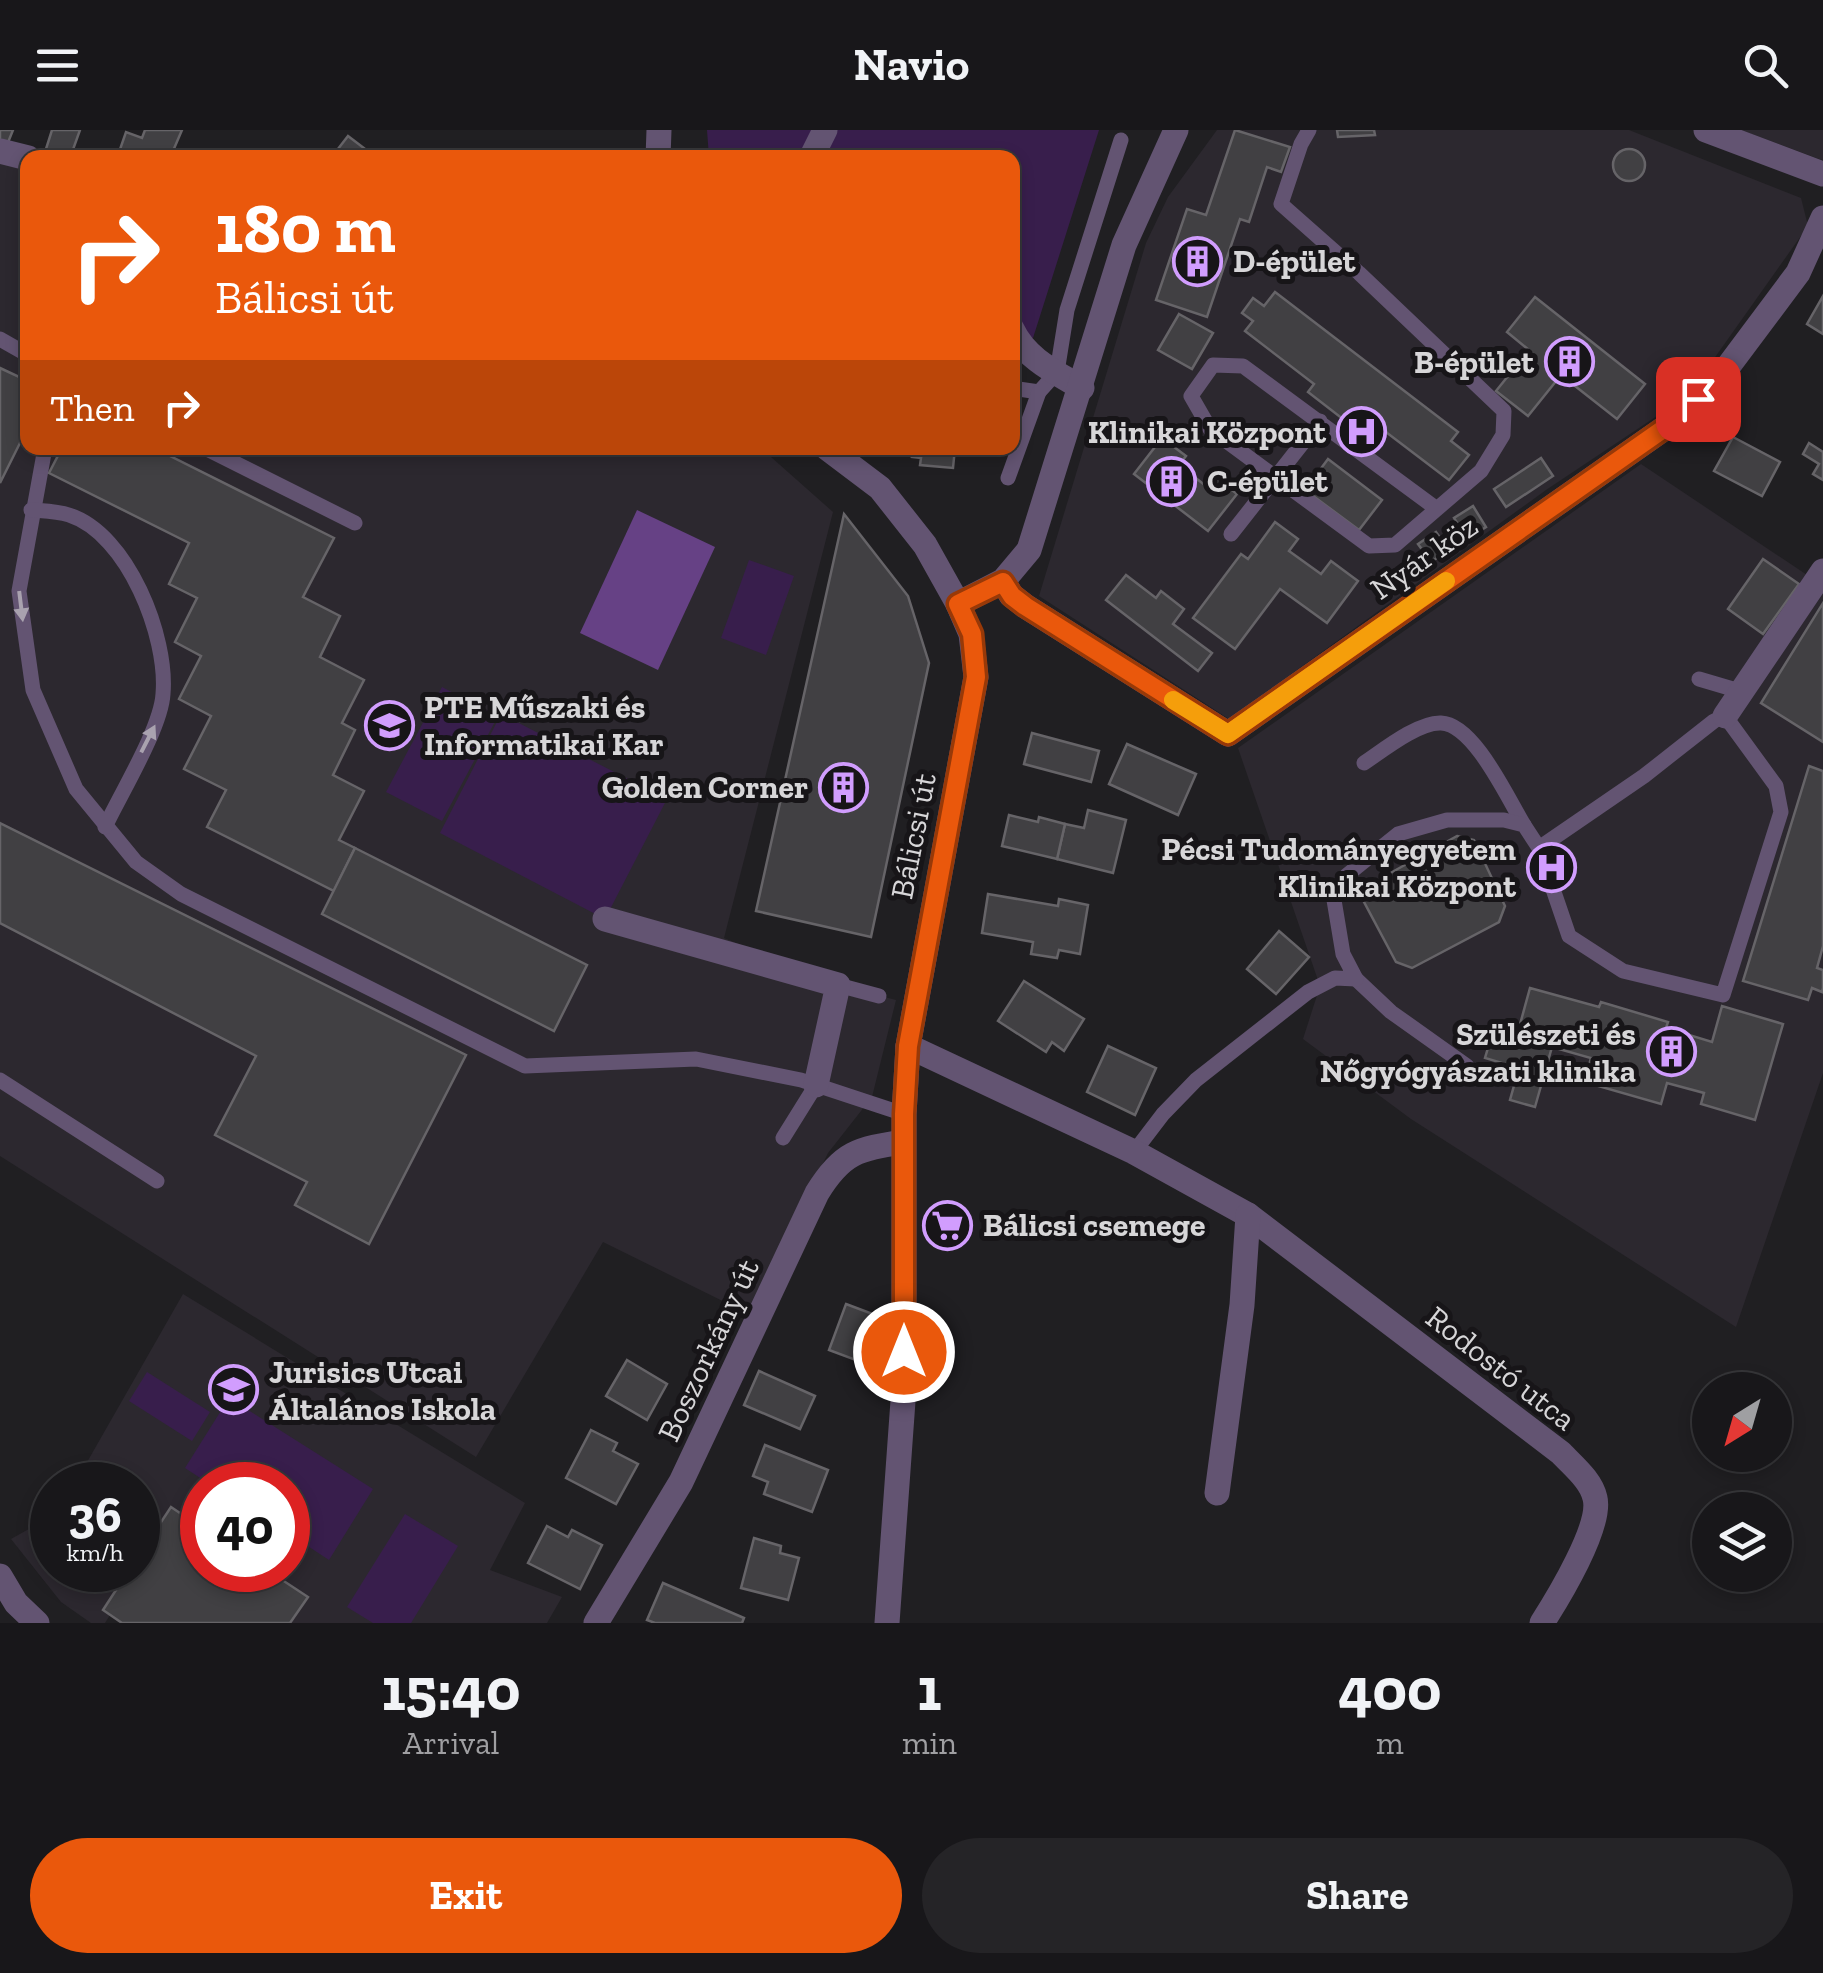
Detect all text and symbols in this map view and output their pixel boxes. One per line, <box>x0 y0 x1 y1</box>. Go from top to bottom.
icon: menu <box>30 38 85 93</box>
text: Navio <box>854 38 969 92</box>
icon: search <box>1738 38 1793 93</box>
text: 180 m <box>215 186 396 270</box>
icon: right <box>50 190 180 320</box>
building icon: D-épület <box>1172 235 1224 287</box>
place label: D-épület <box>1233 242 1356 280</box>
text: Bálicsi út <box>215 271 394 325</box>
building icon: B-épület <box>1543 336 1595 388</box>
place label: B-épület <box>1414 343 1534 381</box>
pin <box>1656 357 1741 442</box>
icon: arrive <box>1671 372 1726 427</box>
icon: right <box>154 380 209 435</box>
text: Then <box>50 385 134 431</box>
hospital icon: Klinikai Központ <box>1335 406 1387 458</box>
place label: Klinikai Központ <box>1088 413 1326 451</box>
building icon: C-épület <box>1146 455 1198 507</box>
place label: C-épület <box>1207 462 1328 500</box>
street label: Nyár köz <box>1363 506 1485 608</box>
one-way arrow <box>13 591 29 622</box>
place label: PTE Műszaki és Informatikai Kar <box>424 688 664 763</box>
school or university icon: PTE Műszaki és Informatikai Kar <box>363 699 415 751</box>
one-way arrow <box>139 725 156 754</box>
building icon: Golden Corner <box>817 761 869 813</box>
place label: Golden Corner <box>602 768 808 806</box>
street label: Bálicsi út <box>882 770 944 902</box>
place label: Pécsi Tudományegyetem Klinikai Központ <box>1161 830 1516 905</box>
hospital icon: Pécsi Tudományegyetem Klinikai Központ <box>1525 841 1577 893</box>
place label: Szülészeti és Nőgyógyászati klinika <box>1320 1015 1636 1090</box>
building icon: Szülészeti és Nőgyógyászati klinika <box>1645 1026 1697 1078</box>
supermarket icon: Bálicsi csemege <box>922 1199 974 1251</box>
place label: Bálicsi csemege <box>983 1206 1205 1244</box>
street label: Boszorkány út <box>649 1253 767 1447</box>
street label: Rodostó utca <box>1419 1298 1583 1438</box>
position arrow <box>852 1300 956 1404</box>
place label: Jurisics Utcai Általános Iskola <box>269 1353 496 1428</box>
school or university icon: Jurisics Utcai Általános Iskola <box>208 1364 260 1416</box>
north arrow <box>1692 1372 1792 1472</box>
map controls <box>1692 1372 1792 1592</box>
speed limit sign: 40 <box>180 1462 310 1592</box>
text: 36 <box>68 1485 122 1545</box>
button: layers <box>1692 1492 1792 1592</box>
text: km/h <box>66 1537 124 1567</box>
text: 15:40 <box>381 1653 521 1725</box>
text: 1 <box>917 1653 942 1725</box>
text: 400 <box>1338 1653 1442 1725</box>
text: Arrival <box>403 1724 499 1762</box>
text: min <box>902 1724 957 1762</box>
text: m <box>1376 1724 1404 1762</box>
button: Exit <box>30 1838 902 1953</box>
button: Share <box>922 1838 1793 1953</box>

